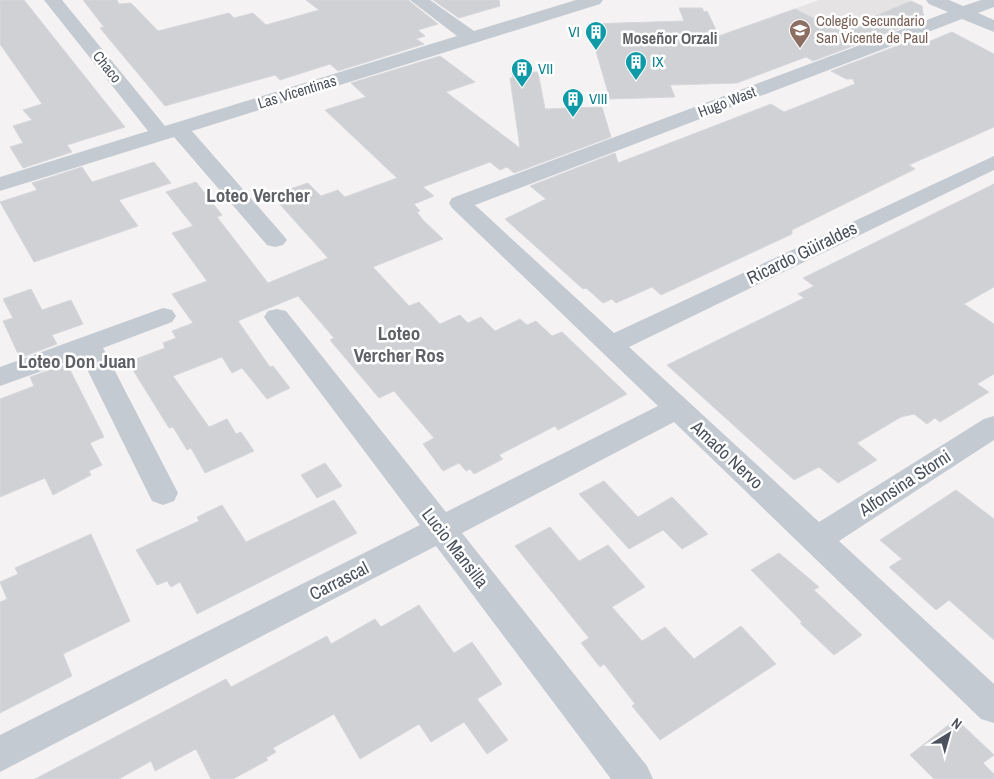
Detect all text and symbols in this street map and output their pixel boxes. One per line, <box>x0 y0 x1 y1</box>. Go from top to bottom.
place label: Colegio Secundario San Vicente de Paul <box>816 10 928 48</box>
school or university icon: Colegio Secundario San Vicente de Paul <box>788 18 812 49</box>
building icon: VI <box>584 20 608 51</box>
place label: VI <box>568 21 580 42</box>
district label: Moseñor Orzali <box>623 27 717 49</box>
street label: Chaco <box>88 46 127 87</box>
building icon: IX <box>624 50 648 81</box>
place label: IX <box>652 51 664 72</box>
building icon: VII <box>510 57 534 88</box>
place label: VII <box>538 58 553 79</box>
street label: Las Vicentinas <box>255 70 339 113</box>
street label: Hugo Wast <box>695 81 759 122</box>
building icon: VIII <box>561 87 585 118</box>
place label: VIII <box>589 88 607 109</box>
district label: Loteo Vercher <box>206 182 310 208</box>
street label: Ricardo Güiraldes <box>742 215 861 290</box>
district label: Loteo Vercher Ros <box>354 320 444 368</box>
district label: Loteo Don Juan <box>18 348 136 374</box>
street label: Amado Nervo <box>685 414 769 495</box>
street label: Alfonsina Storni <box>853 443 956 522</box>
street label: Lucio Mansilla <box>416 502 495 593</box>
street label: Carrascal <box>305 555 373 606</box>
north arrow <box>924 709 974 759</box>
text: N <box>948 714 966 733</box>

